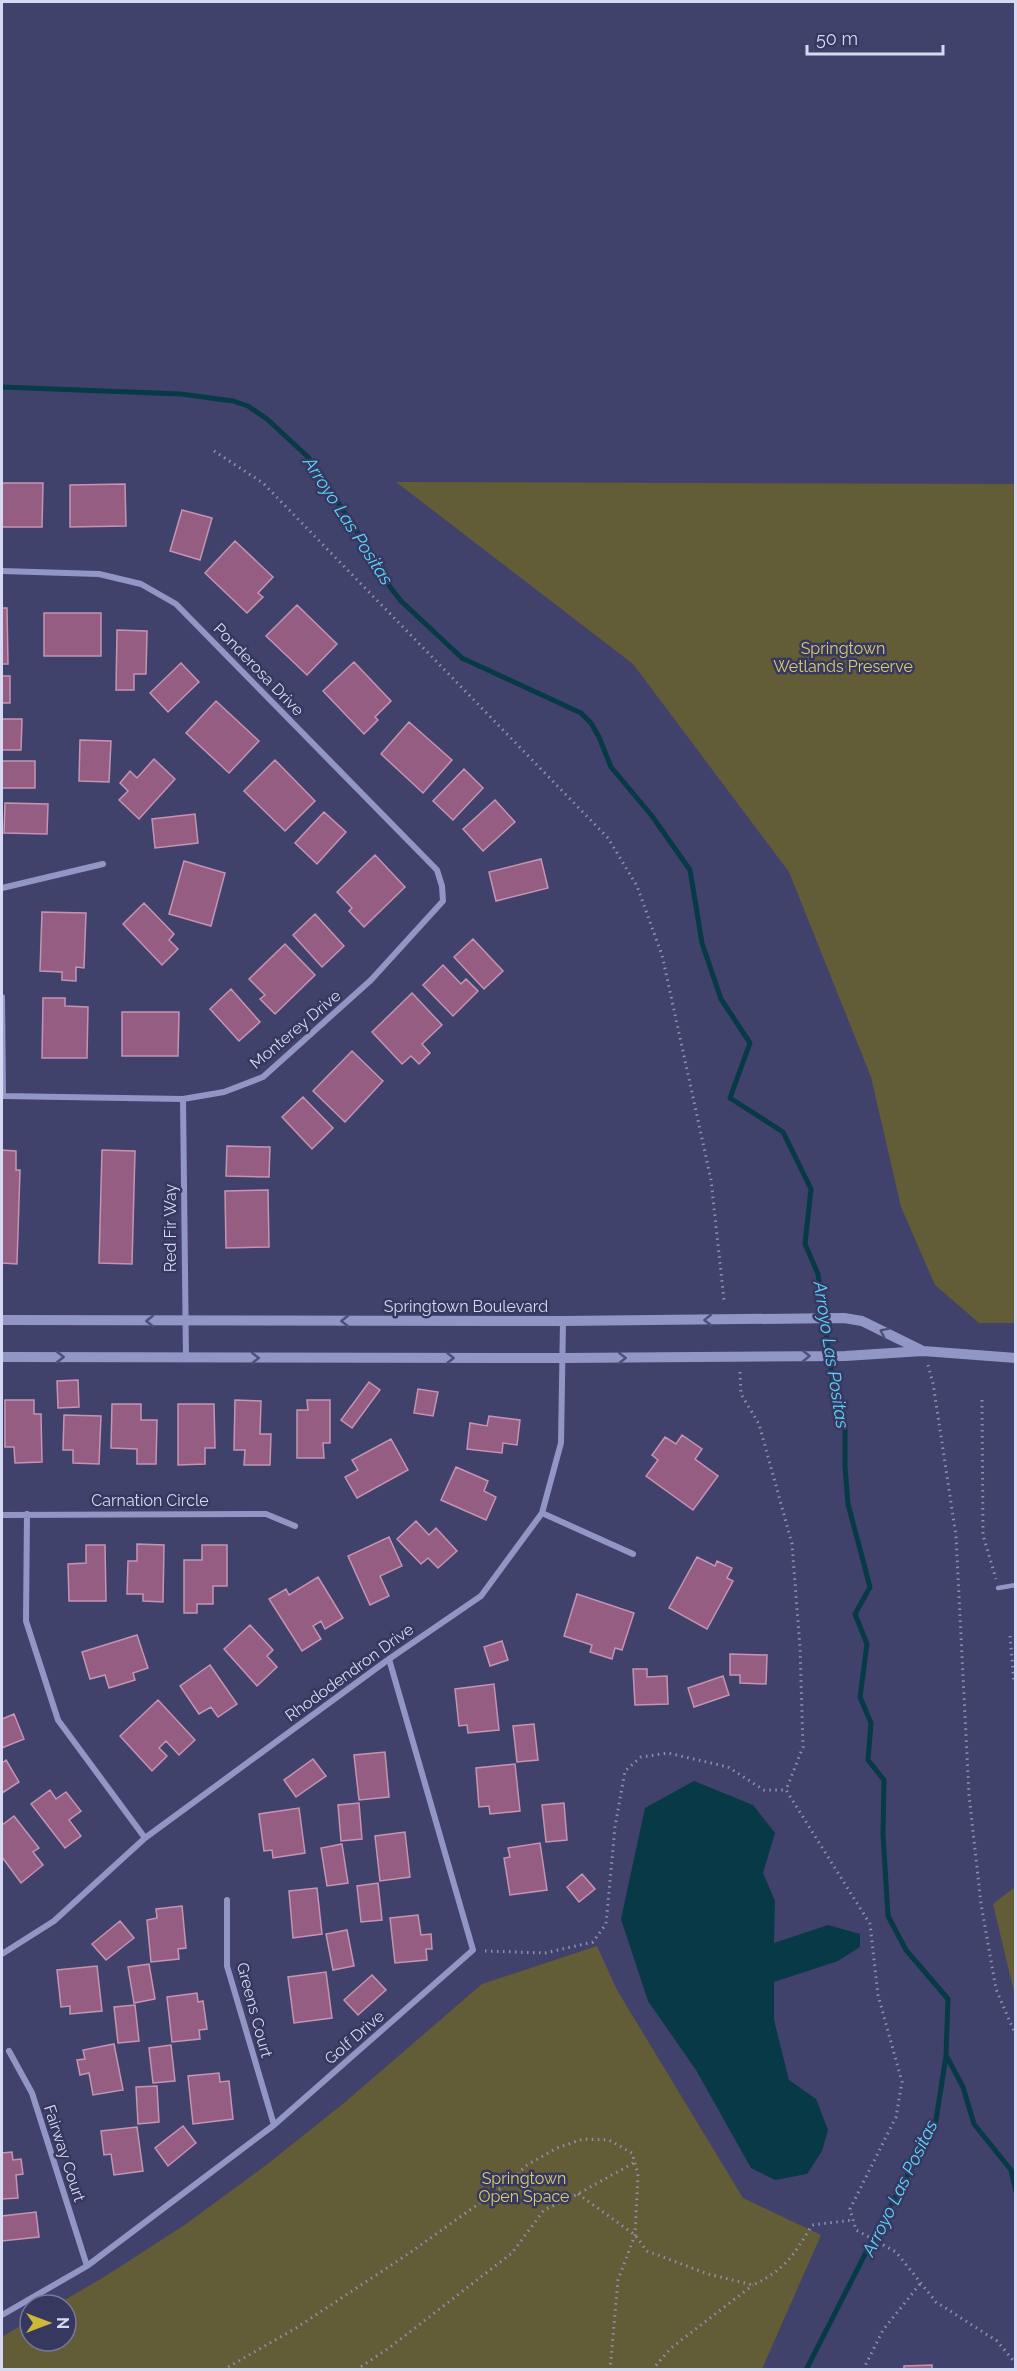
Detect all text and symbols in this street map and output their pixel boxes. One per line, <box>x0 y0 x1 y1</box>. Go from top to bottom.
scale bar <box>807 18 944 56</box>
text: 50 m <box>816 28 858 49</box>
water label: Arroyo Las Positas <box>299 452 398 589</box>
street label: Ponderosa Drive <box>210 619 308 720</box>
park label: Springtown Wetlands Preserve <box>773 639 913 676</box>
street label: Monterey Drive <box>246 986 344 1073</box>
street label: Red Fir Way <box>161 1184 180 1272</box>
water label: Arroyo Las Positas <box>809 1279 854 1431</box>
street label: Springtown Boulevard <box>384 1297 548 1316</box>
one-way arrow <box>703 1314 712 1326</box>
one-way arrow <box>145 1315 154 1327</box>
one-way arrow <box>340 1315 349 1327</box>
one-way arrow <box>880 1328 891 1339</box>
one-way arrow <box>802 1350 811 1363</box>
one-way arrow <box>55 1351 64 1363</box>
one-way arrow <box>250 1352 259 1364</box>
one-way arrow <box>445 1352 454 1364</box>
one-way arrow <box>617 1352 626 1364</box>
street label: Carnation Circle <box>91 1491 209 1510</box>
street label: Rhododendron Drive <box>281 1620 417 1725</box>
street label: Greens Court <box>233 1960 277 2060</box>
street label: Golf Drive <box>321 2006 388 2068</box>
street label: Fairway Court <box>40 2102 89 2205</box>
water label: Arroyo Las Positas <box>857 2116 942 2260</box>
park label: Springtown Open Space <box>478 2169 570 2206</box>
north arrow <box>18 2293 78 2353</box>
text: N <box>53 2317 72 2329</box>

